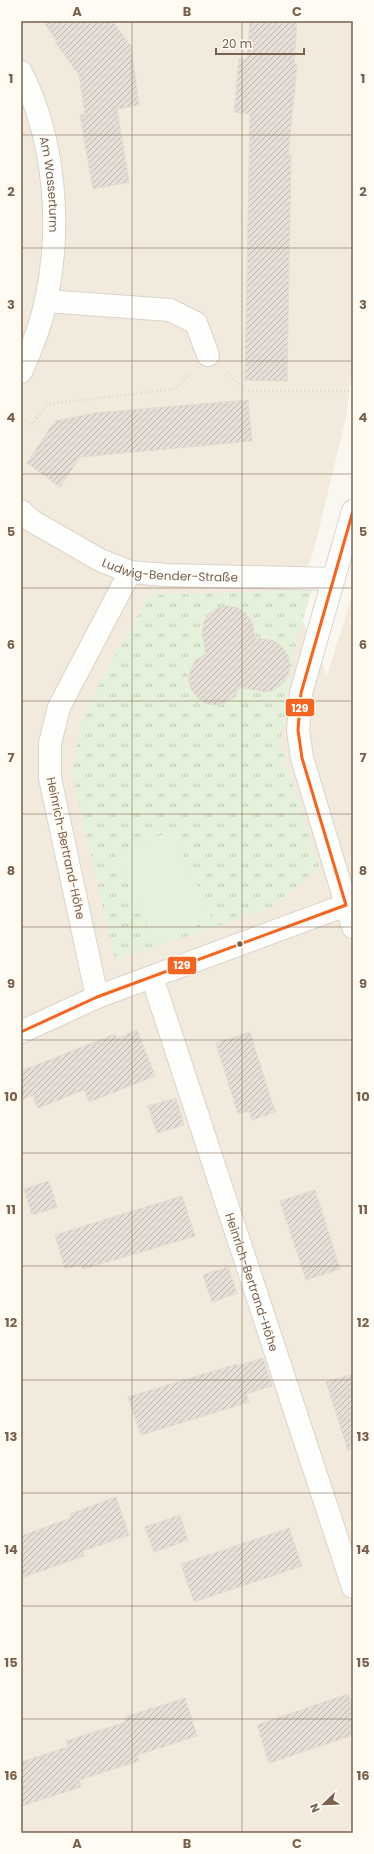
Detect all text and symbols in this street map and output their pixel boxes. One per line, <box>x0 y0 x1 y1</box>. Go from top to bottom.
text: A <box>72 2 82 21</box>
text: B <box>183 2 192 21</box>
text: C <box>292 2 302 21</box>
scale bar <box>216 30 304 56</box>
text: 20 m <box>222 35 252 52</box>
text: 1 <box>9 69 13 88</box>
text: 1 <box>361 69 365 88</box>
street label: Am Wasserturm <box>36 134 63 233</box>
text: 2 <box>7 182 15 201</box>
text: 2 <box>359 182 367 201</box>
text: 3 <box>7 295 15 314</box>
text: 3 <box>359 295 367 314</box>
text: 4 <box>7 408 16 427</box>
text: 4 <box>359 408 368 427</box>
text: 5 <box>7 522 15 541</box>
text: 5 <box>359 522 367 541</box>
street label: Ludwig-Bender-Straße <box>100 553 238 585</box>
text: 6 <box>7 635 15 654</box>
text: 6 <box>359 635 367 654</box>
line badge: 129 <box>285 698 315 717</box>
text: 129 <box>291 700 309 716</box>
text: 7 <box>8 748 15 767</box>
text: 7 <box>360 748 367 767</box>
street label: Heinrich-Bertrand-Höhe <box>43 775 89 921</box>
text: 8 <box>7 861 15 880</box>
text: 8 <box>359 861 367 880</box>
unlabelled marker <box>235 939 245 949</box>
line badge: 129 <box>167 956 197 975</box>
text: 129 <box>173 957 191 973</box>
text: 9 <box>7 974 15 993</box>
text: 9 <box>359 974 367 993</box>
text: 10 <box>4 1087 18 1106</box>
text: 10 <box>356 1087 370 1106</box>
text: 11 <box>6 1200 16 1219</box>
text: 11 <box>358 1200 368 1219</box>
street label: Heinrich-Bertrand-Höhe <box>222 1210 283 1354</box>
text: 12 <box>5 1313 18 1332</box>
text: 12 <box>357 1313 370 1332</box>
text: 13 <box>5 1427 18 1446</box>
text: 13 <box>357 1427 370 1446</box>
text: 14 <box>4 1540 18 1559</box>
text: 14 <box>356 1540 370 1559</box>
text: 15 <box>4 1653 18 1672</box>
text: 15 <box>356 1653 370 1672</box>
text: 16 <box>4 1766 18 1785</box>
text: 16 <box>356 1766 370 1785</box>
north arrow <box>304 1784 344 1824</box>
text: N <box>306 1801 324 1815</box>
text: A <box>72 1834 82 1853</box>
text: B <box>183 1834 192 1853</box>
text: C <box>292 1834 302 1853</box>

